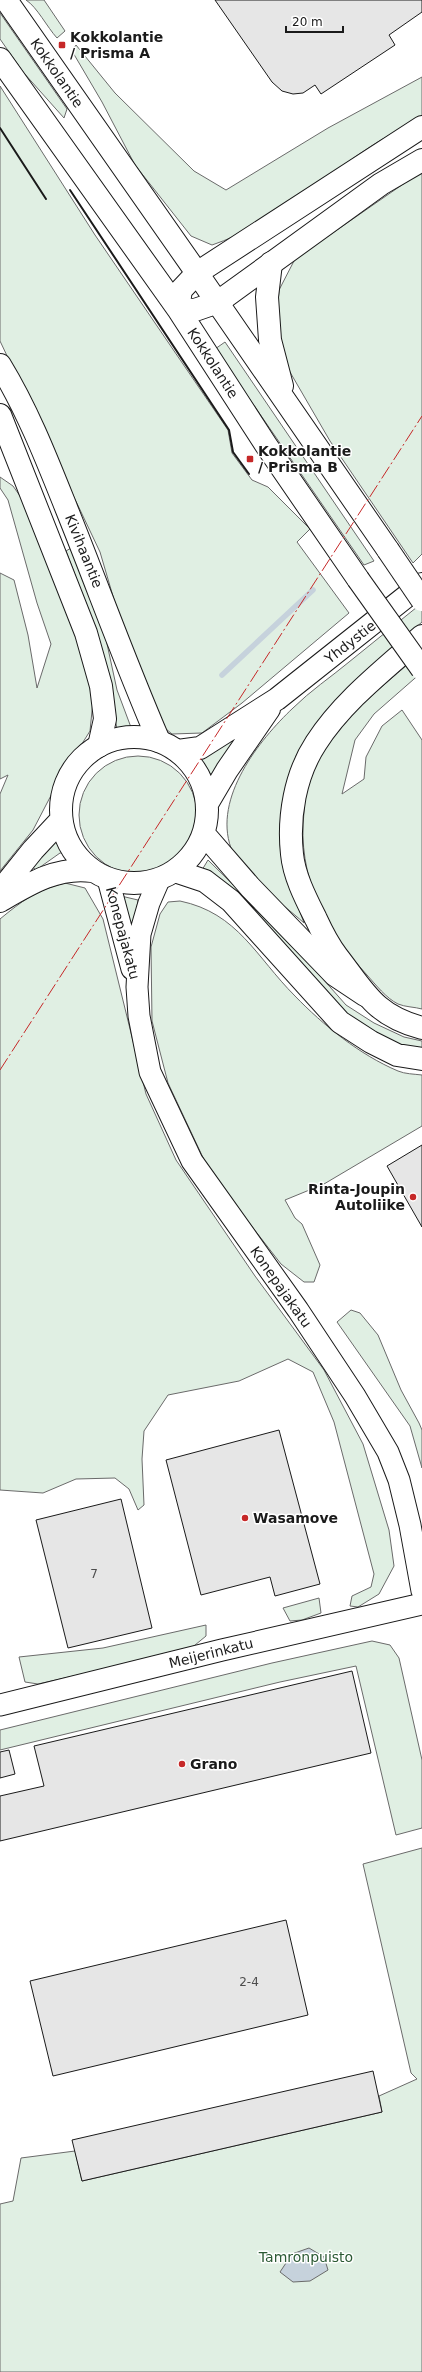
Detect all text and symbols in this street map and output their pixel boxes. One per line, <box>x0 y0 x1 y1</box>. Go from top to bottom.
scale bar <box>286 8 343 34</box>
text: 20 m <box>292 15 323 29</box>
place label: Kokkolantie / Prisma A <box>70 29 163 61</box>
street label: Kokkolantie <box>27 35 87 111</box>
marker: Kokkolantie / Prisma A <box>57 40 67 50</box>
street label: Kokkolantie <box>184 325 242 401</box>
place label: Kokkolantie / Prisma B <box>258 443 351 475</box>
marker: Kokkolantie / Prisma B <box>245 454 255 464</box>
street label: Kivihaantie <box>62 512 106 590</box>
street label: Yhdystie <box>321 617 379 667</box>
street label: Konepajakatu <box>103 885 143 981</box>
place label: Rinta-Joupin Autoliike <box>308 1181 405 1213</box>
marker: Rinta-Joupin Autoliike <box>408 1192 418 1202</box>
street label: Konepajakatu <box>247 1243 315 1331</box>
place label: Wasamove <box>253 1510 338 1526</box>
marker: Wasamove <box>240 1513 250 1523</box>
house number: 7 <box>90 1567 98 1581</box>
street label: Meijerinkatu <box>167 1635 255 1671</box>
place label: Grano <box>190 1756 238 1772</box>
marker: Grano <box>177 1759 187 1769</box>
house number: 2-4 <box>239 1975 259 1989</box>
park label: Tamronpuisto <box>258 2249 353 2265</box>

